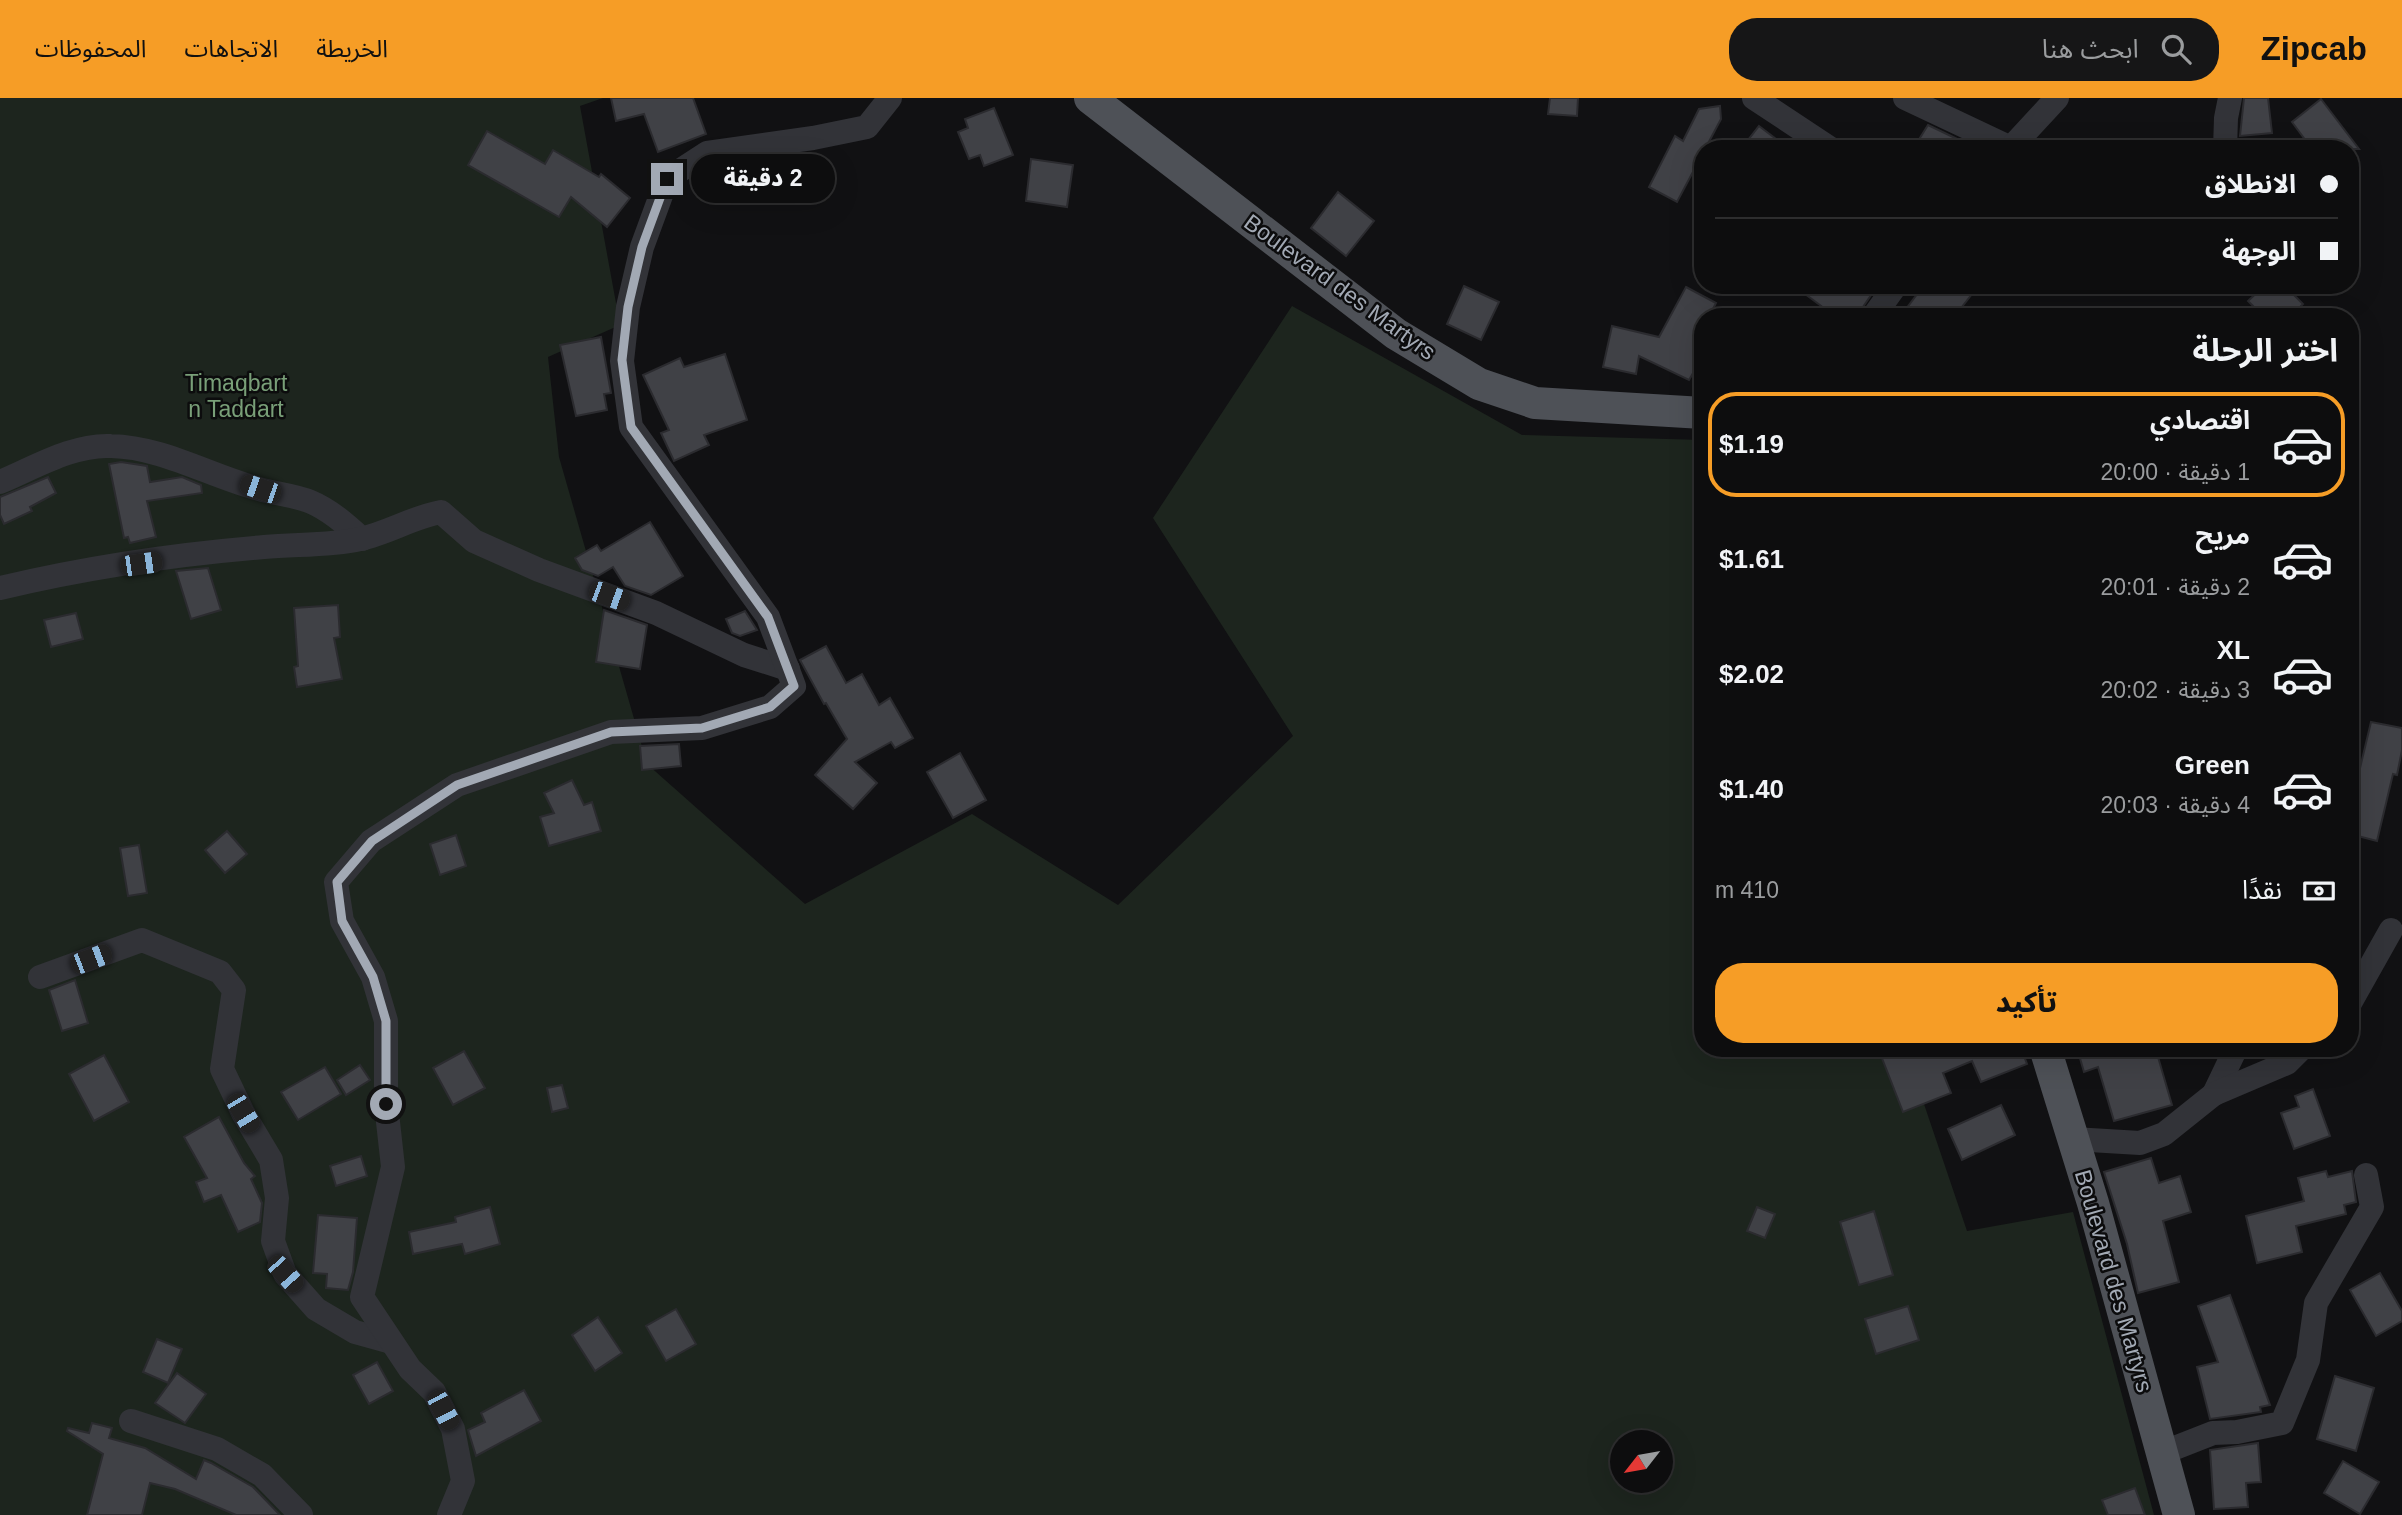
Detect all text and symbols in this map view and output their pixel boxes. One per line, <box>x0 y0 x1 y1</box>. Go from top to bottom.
search box <box>1729 18 2219 81</box>
icon: search <box>2157 30 2195 68</box>
text: Zipcab <box>2261 30 2367 67</box>
text: ابحث هنا <box>2042 34 2139 64</box>
text: المحفوظات <box>35 35 146 62</box>
text: الاتجاهات <box>184 35 278 62</box>
text: الخريطة <box>316 35 388 62</box>
callout: 2 دقيقة <box>692 154 835 204</box>
route end <box>651 163 683 195</box>
text: 2 دقيقة <box>723 165 803 191</box>
text: الانطلاق <box>2205 169 2296 199</box>
street label: Boulevard des Martyrs <box>1239 209 1441 365</box>
text: الوجهة <box>2222 236 2296 266</box>
text: اختر الرحلة <box>2192 332 2338 368</box>
park label: Timaqbart n Taddart <box>185 370 288 422</box>
text: اقتصادي <box>2150 405 2250 435</box>
icon: car <box>2271 413 2334 476</box>
text: $1.19 <box>1719 429 1784 459</box>
text: 1 دقيقة · 20:00 <box>2100 459 2250 485</box>
car <box>237 472 284 506</box>
text: مريح <box>2195 520 2250 550</box>
icon: car <box>2271 528 2334 591</box>
text: $1.61 <box>1719 544 1784 574</box>
car <box>119 551 164 577</box>
text: 2 دقيقة · 20:01 <box>2100 574 2250 600</box>
car <box>586 579 633 613</box>
text: XL <box>2217 635 2250 665</box>
icon: car <box>2271 643 2334 706</box>
text: $2.02 <box>1719 659 1784 689</box>
text: 3 دقيقة · 20:02 <box>2100 677 2250 703</box>
text: Green <box>2175 750 2250 780</box>
icon: car <box>2271 758 2334 821</box>
text: $1.40 <box>1719 774 1784 804</box>
text: 4 دقيقة · 20:03 <box>2100 792 2250 818</box>
icon: cash <box>2300 872 2338 910</box>
text: نقدًا <box>2242 875 2282 905</box>
text: 410 m <box>1715 877 1779 903</box>
car <box>68 942 115 976</box>
button: تأكيد <box>1715 963 2338 1043</box>
route start <box>370 1088 402 1120</box>
car <box>224 1090 263 1136</box>
street label: Boulevard des Martyrs <box>2070 1167 2158 1395</box>
car <box>264 1251 307 1297</box>
car <box>424 1387 463 1433</box>
north arrow <box>1610 1430 1673 1493</box>
map controls <box>1610 1430 1673 1493</box>

